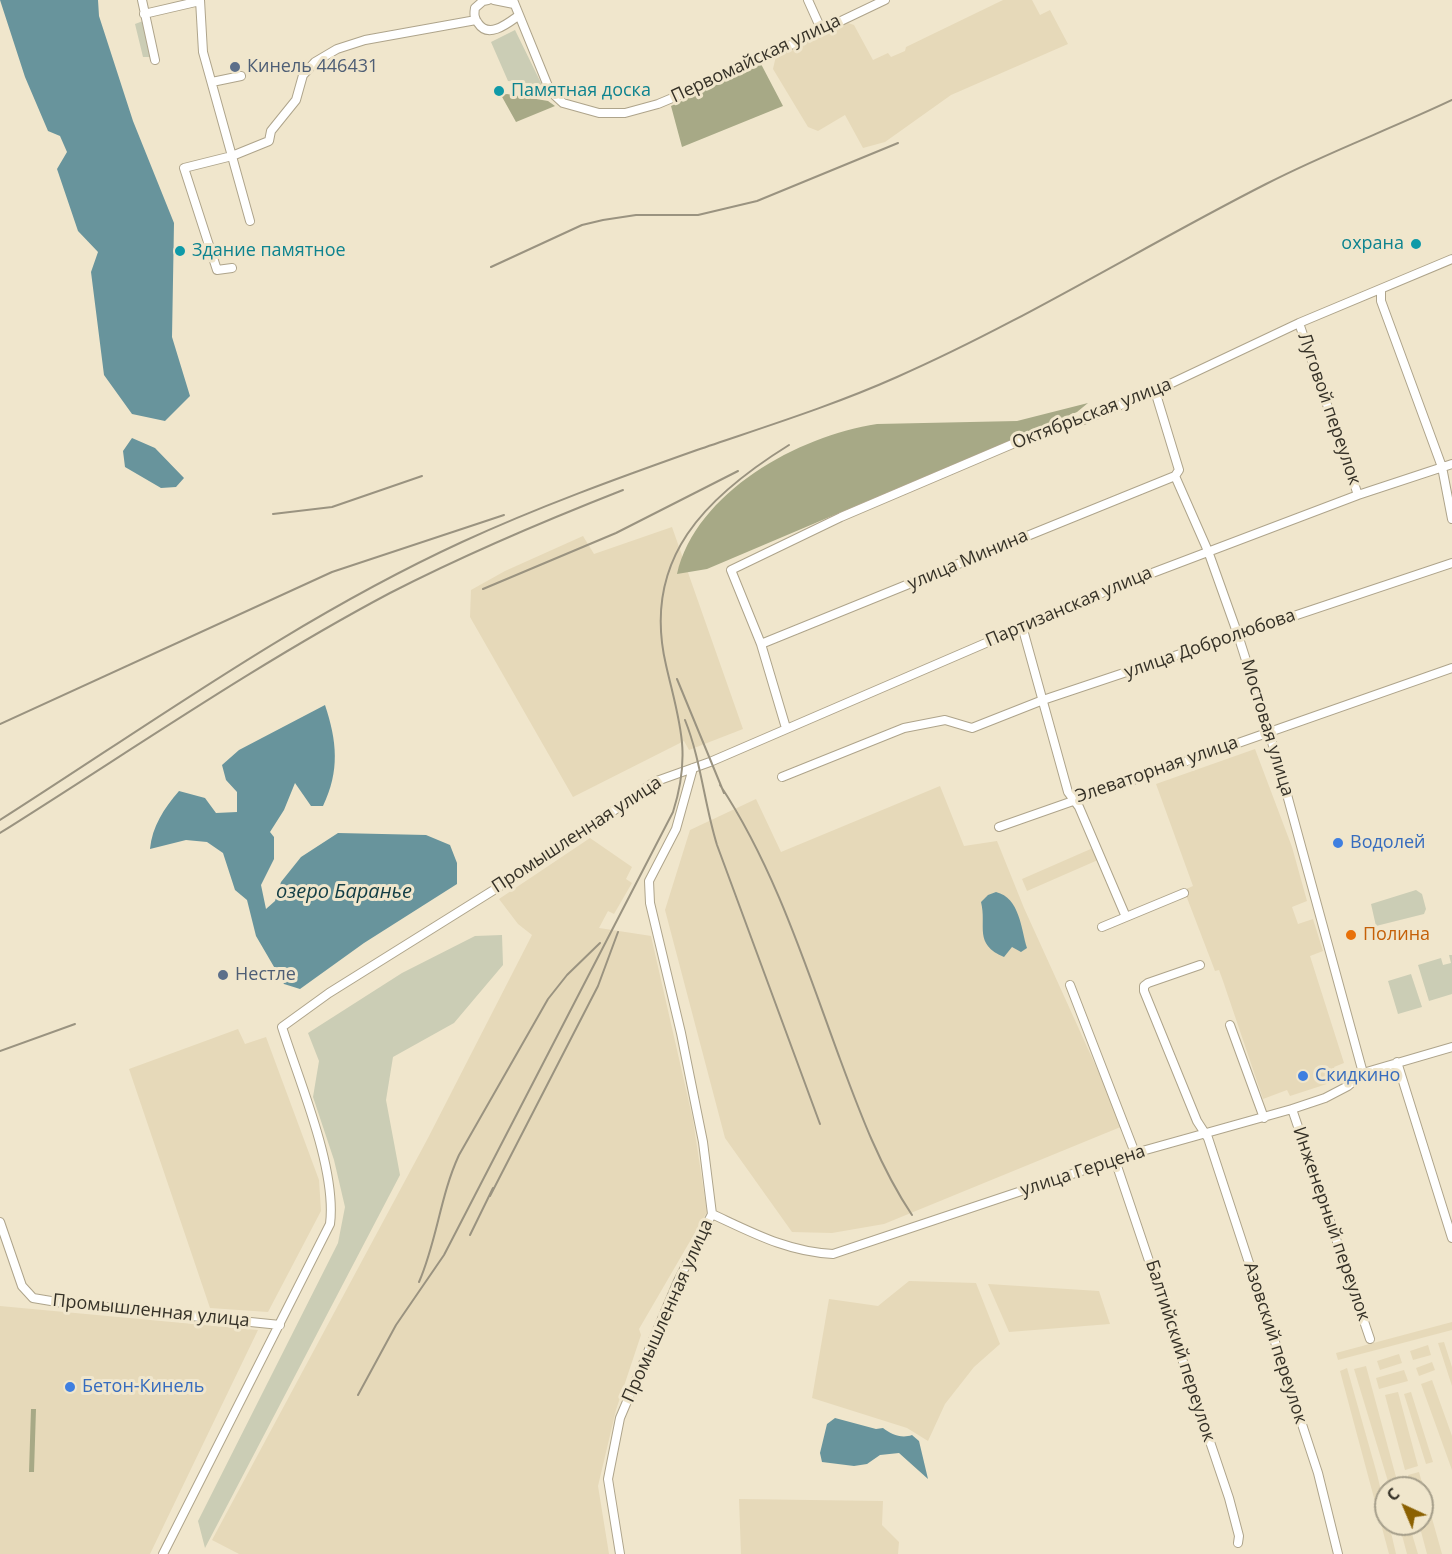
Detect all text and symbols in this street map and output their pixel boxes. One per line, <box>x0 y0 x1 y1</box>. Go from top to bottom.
street label: Первомайская улица <box>668 10 844 108</box>
place label: Кинель 446431 <box>247 56 378 78</box>
marker: Кинель 446431 <box>228 60 242 74</box>
place label: Памятная доска <box>511 80 651 102</box>
marker: Памятная доска <box>492 84 506 98</box>
place label: охрана <box>1341 233 1404 255</box>
marker: охрана <box>1409 237 1423 251</box>
place label: Здание памятное <box>192 240 346 262</box>
marker: Здание памятное <box>173 244 187 258</box>
street label: Луговой переулок <box>1293 330 1365 488</box>
street label: Октябрьская улица <box>1009 374 1175 454</box>
street label: улица Минина <box>905 525 1031 595</box>
street label: Партизанская улица <box>983 562 1155 652</box>
street label: улица Добролюбова <box>1122 605 1298 683</box>
street label: Мостовая улица <box>1236 657 1298 799</box>
street label: Элеваторная улица <box>1073 732 1241 808</box>
street label: Промышленная улица <box>488 772 666 898</box>
place label: Водолей <box>1350 832 1425 854</box>
marker: Водолей <box>1331 836 1345 850</box>
water label: озеро Баранье <box>276 880 412 904</box>
place label: Полина <box>1363 924 1430 946</box>
marker: Полина <box>1344 928 1358 942</box>
place label: Нестле <box>235 964 296 986</box>
marker: Нестле <box>216 968 230 982</box>
place label: Скидкино <box>1315 1065 1400 1087</box>
marker: Скидкино <box>1296 1069 1310 1083</box>
street label: Инженерный переулок <box>1288 1124 1374 1324</box>
street label: улица Герцена <box>1018 1141 1148 1201</box>
street label: Промышленная улица <box>618 1216 718 1406</box>
street label: Балтийский переулок <box>1140 1257 1220 1445</box>
street label: Азовский переулок <box>1239 1260 1311 1426</box>
street label: Промышленная улица <box>51 1290 251 1332</box>
place label: Бетон-Кинель <box>82 1376 204 1398</box>
marker: Бетон-Кинель <box>63 1380 77 1394</box>
north arrow <box>1374 1476 1434 1536</box>
text: С <box>1382 1483 1404 1506</box>

